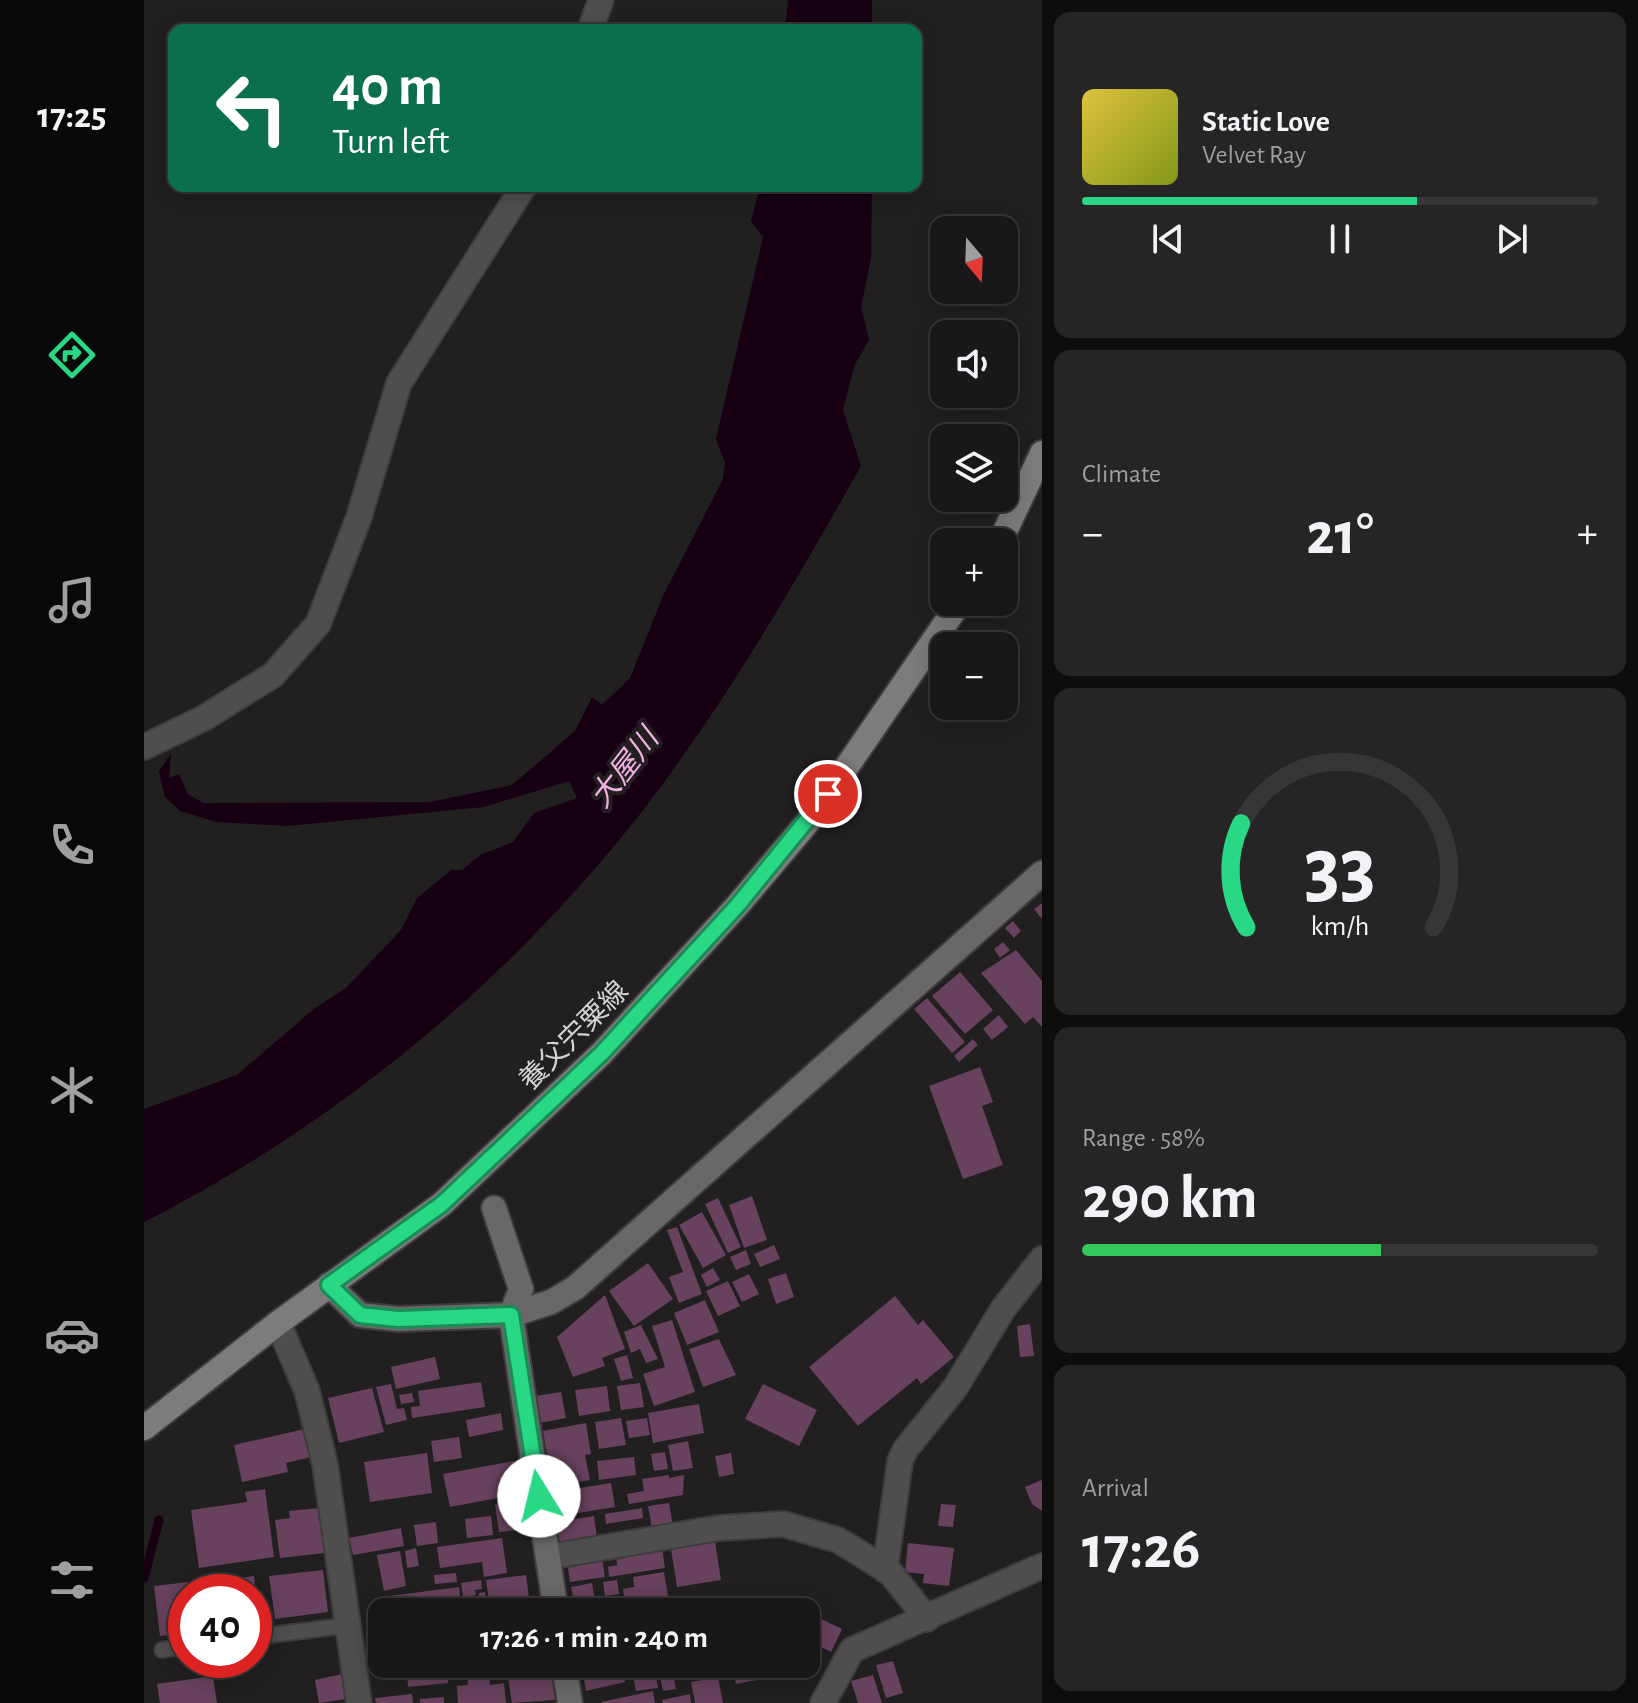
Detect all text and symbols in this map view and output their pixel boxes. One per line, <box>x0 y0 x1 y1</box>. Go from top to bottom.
icon: left <box>200 56 304 160</box>
text: 40 m <box>332 59 443 115</box>
text: 17:25 <box>37 98 107 134</box>
text: Static Love <box>1202 107 1330 137</box>
text: Turn left <box>332 124 449 160</box>
text: Velvet Ray <box>1202 142 1306 168</box>
north arrow <box>930 216 1018 304</box>
map controls <box>930 216 1018 720</box>
icon: previous <box>1146 217 1190 261</box>
icon: pause <box>1318 217 1362 261</box>
icon: next <box>1490 217 1534 261</box>
button: sound <box>930 320 1018 408</box>
icon: directions <box>44 327 100 383</box>
button: layers <box>930 424 1018 512</box>
text: Climate <box>1082 461 1161 487</box>
text: 21° <box>1306 505 1374 565</box>
text: − <box>1082 512 1103 556</box>
text: + <box>1577 512 1598 556</box>
button: + <box>930 528 1018 616</box>
icon: music <box>44 572 100 628</box>
button: − <box>930 632 1018 720</box>
water label: 大屋川 <box>584 720 666 813</box>
pin <box>794 760 862 828</box>
icon: arrive <box>806 772 850 816</box>
icon: phone <box>44 817 100 873</box>
text: 33 <box>1304 826 1376 910</box>
text: km/h <box>1311 912 1369 941</box>
street label: 養父宍粟線 <box>514 976 634 1096</box>
icon: climate <box>44 1062 100 1118</box>
text: Range · 58% <box>1082 1125 1205 1151</box>
text: 290 km <box>1082 1169 1258 1229</box>
icon: car <box>44 1307 100 1363</box>
position arrow <box>497 1454 581 1538</box>
text: Arrival <box>1082 1475 1149 1501</box>
text: 17:26 <box>1082 1519 1201 1579</box>
icon: filters <box>44 1552 100 1608</box>
speed limit sign: 40 <box>168 1574 272 1678</box>
text: 17:26 · 1 min · 240 m <box>480 1623 708 1653</box>

